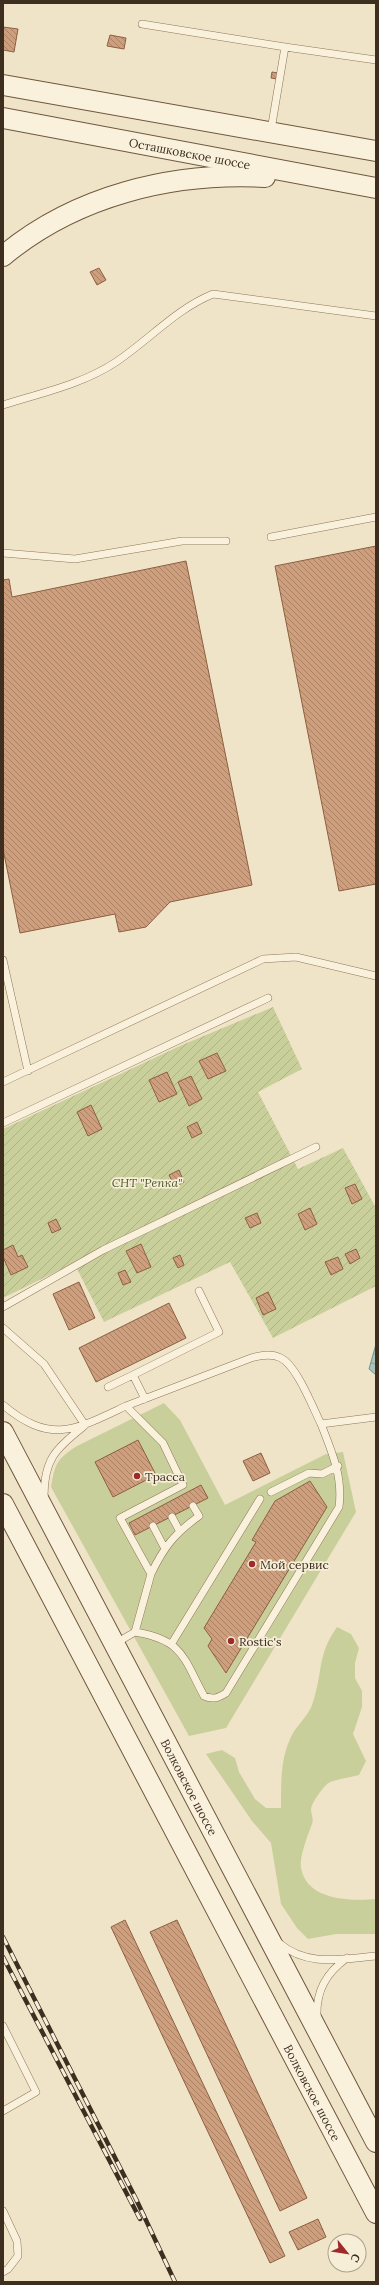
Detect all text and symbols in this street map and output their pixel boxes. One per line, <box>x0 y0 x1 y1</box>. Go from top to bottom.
street label: Осташковское шоссе <box>128 134 252 172</box>
park label: СНТ "Репка" <box>112 1175 182 1190</box>
place label: Трасса <box>145 1469 185 1484</box>
marker: Трасса <box>132 1471 142 1481</box>
place label: Мой сервис <box>260 1557 329 1572</box>
marker: Мой сервис <box>247 1559 257 1569</box>
place label: Rostic's <box>239 1634 282 1649</box>
marker: Rostic's <box>226 1636 236 1646</box>
street label: Волковское шоссе <box>158 1736 221 1838</box>
street label: Волковское шоссе <box>281 2042 344 2144</box>
north arrow <box>327 2233 367 2273</box>
text: С <box>347 2251 364 2265</box>

